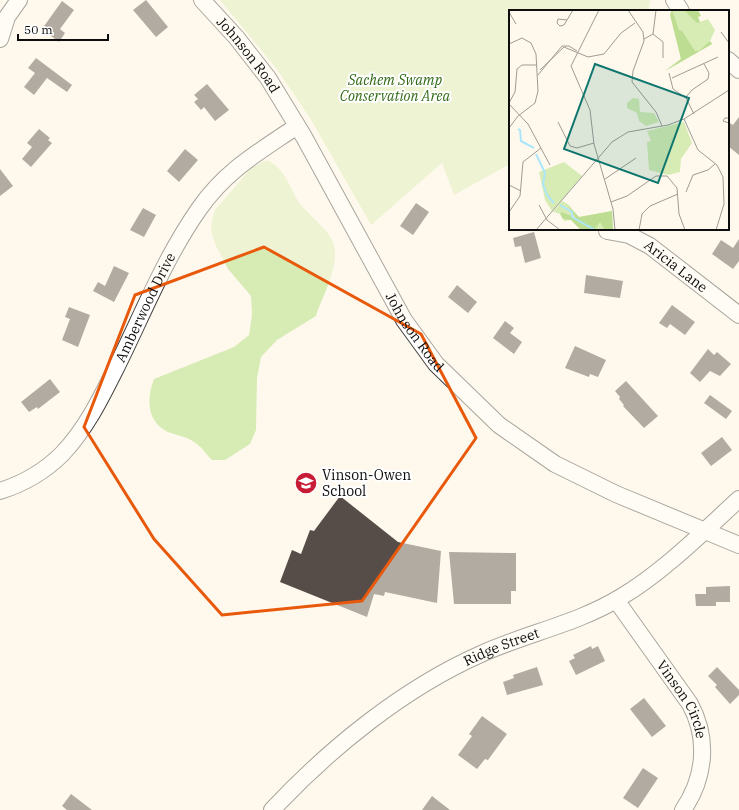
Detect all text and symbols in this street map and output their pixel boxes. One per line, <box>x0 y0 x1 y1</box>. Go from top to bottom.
inset map <box>509 10 729 230</box>
street label: Johnson Road <box>213 13 284 97</box>
scale bar <box>18 16 108 42</box>
text: 50 m <box>24 22 53 37</box>
park label: Sachem Swamp Conservation Area <box>340 71 451 105</box>
street label: Aricia Lane <box>641 236 711 296</box>
street label: Amberwood Drive <box>111 249 179 365</box>
street label: Johnson Road <box>382 289 448 376</box>
place label: Vinson-Owen School <box>322 466 411 500</box>
school or university icon: Vinson-Owen School <box>293 470 319 496</box>
street label: Ridge Street <box>460 624 542 670</box>
street label: Vinson Circle <box>653 657 710 740</box>

